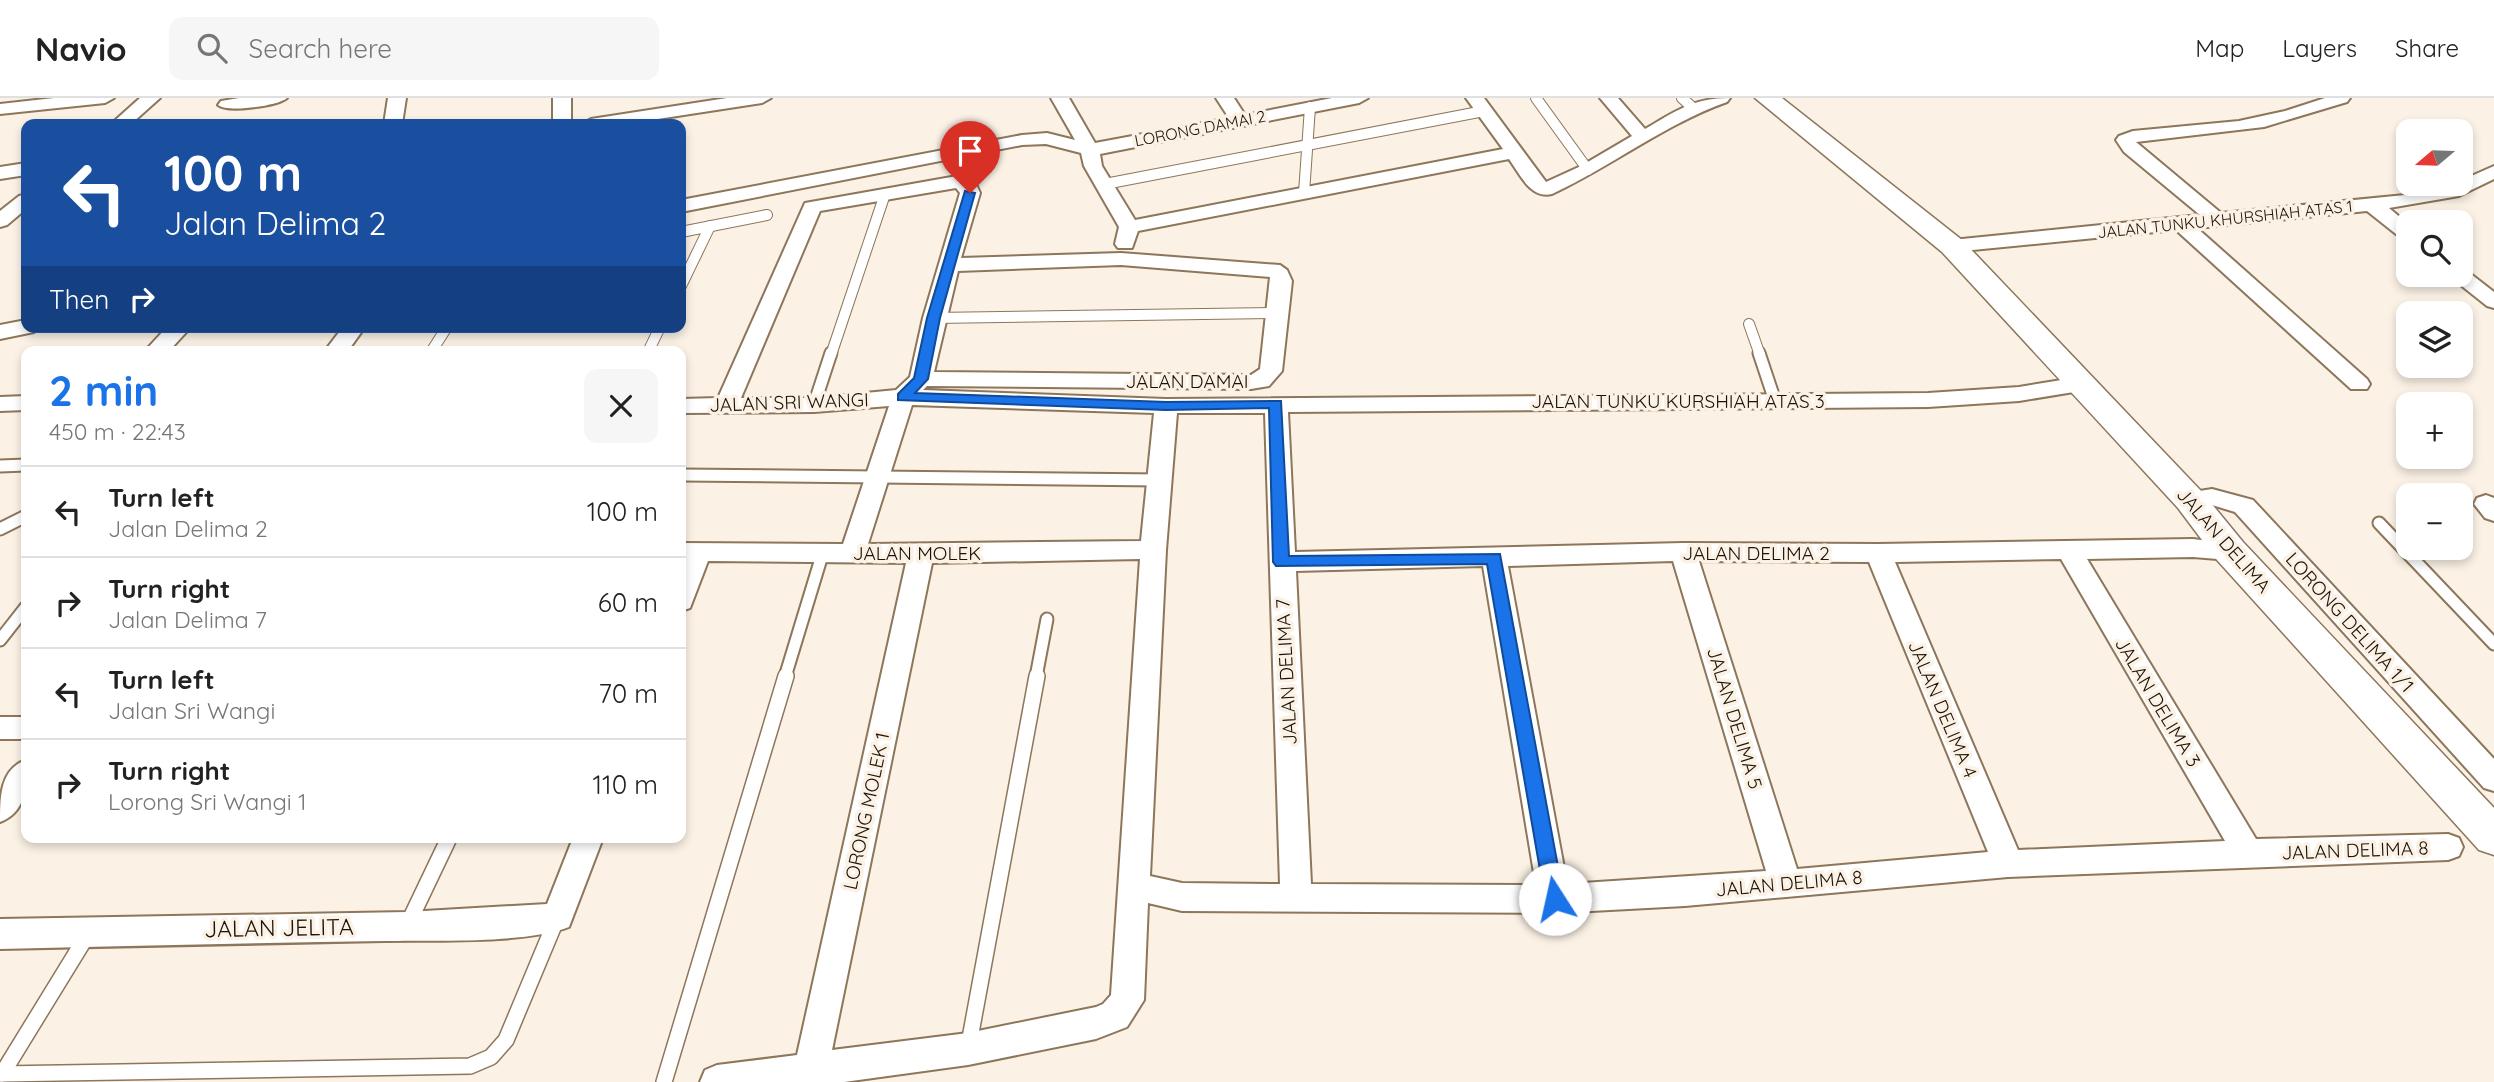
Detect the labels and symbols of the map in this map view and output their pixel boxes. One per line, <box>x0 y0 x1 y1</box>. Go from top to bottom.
street label: LORONG DAMAI 2 <box>1133 105 1267 151</box>
north arrow <box>2396 119 2473 196</box>
pin <box>940 121 1000 193</box>
street label: JALAN TUNKU KHURSHIAH ATAS 1 <box>2096 196 2354 242</box>
street label: JALAN DAMAI <box>1126 369 1248 393</box>
street label: JALAN SRI WANGI <box>709 387 869 417</box>
street label: JALAN TUNKU KURSHIAH ATAS 3 <box>1531 389 1825 413</box>
street label: JALAN DELIMA <box>2172 482 2276 598</box>
street label: JALAN MOLEK <box>853 541 981 565</box>
street label: JALAN DELIMA 2 <box>1682 541 1830 565</box>
street label: LORONG DELIMA 1/1 <box>2281 547 2419 697</box>
street label: JALAN DELIMA 7 <box>1270 598 1302 746</box>
street label: JALAN DELIMA 3 <box>2110 633 2206 771</box>
street label: JALAN DELIMA 4 <box>1903 637 1983 781</box>
street label: JALAN DELIMA 5 <box>1702 644 1768 792</box>
street label: LORONG MOLEK 1 <box>838 730 894 892</box>
street label: JALAN DELIMA 8 <box>2281 835 2429 865</box>
position arrow <box>1518 862 1592 936</box>
street label: JALAN DELIMA 8 <box>1715 865 1863 901</box>
street label: JALAN JELITA <box>204 912 354 943</box>

